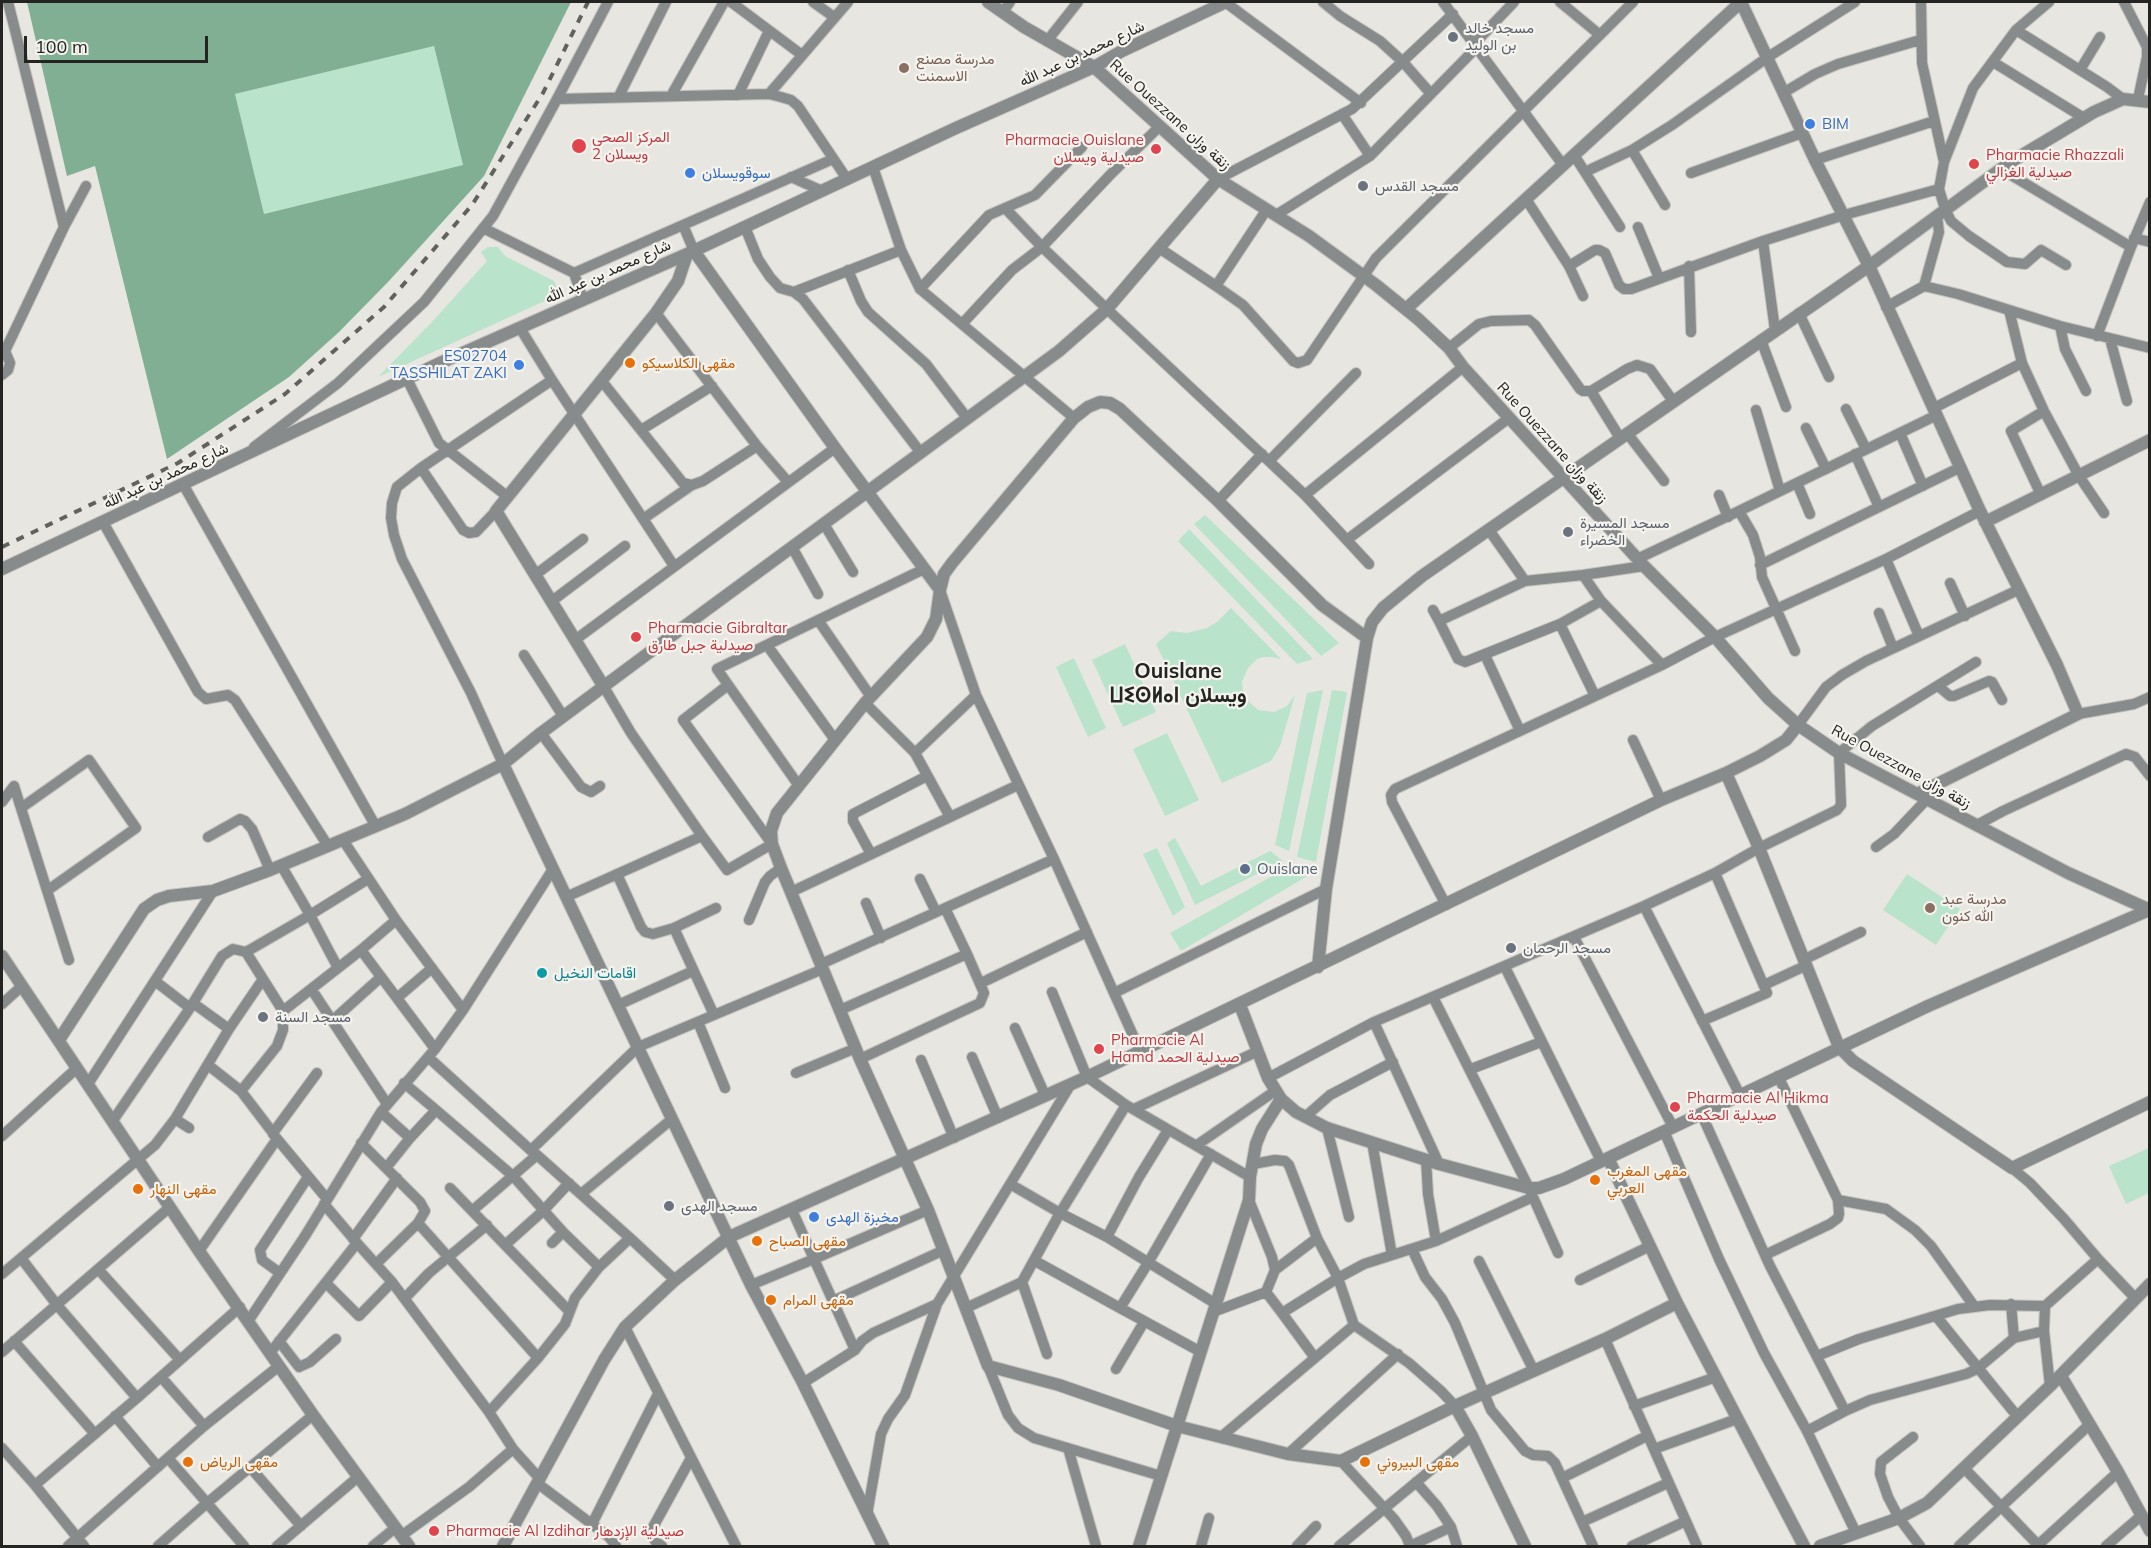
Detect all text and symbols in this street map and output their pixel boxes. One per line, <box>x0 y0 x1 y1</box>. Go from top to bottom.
street label: شارع محمد بن عبد الله <box>1017 17 1147 91</box>
place label: مسجد خالد بن الوليد <box>1465 19 1534 54</box>
scale bar <box>27 24 212 62</box>
marker: مسجد خالد بن الوليد <box>1446 30 1460 44</box>
text: 100 m <box>35 35 88 58</box>
place label: مدرسة مصنع الاسمنت <box>916 50 994 85</box>
street label: Rue Ouezzane زنقة وزان <box>1106 56 1234 174</box>
marker: مدرسة مصنع الاسمنت <box>897 61 911 75</box>
place label: BIM <box>1822 115 1849 133</box>
marker: BIM <box>1803 117 1817 131</box>
place label: المركز الصحي ويسلان 2 <box>592 128 670 163</box>
place label: Pharmacie Ouislane صيدلية ويسلان <box>1005 131 1144 166</box>
marker: المركز الصحي ويسلان 2 <box>570 137 588 155</box>
marker: Pharmacie Ouislane صيدلية ويسلان <box>1149 142 1163 156</box>
place label: Pharmacie Rhazzali صيدلية الغزالي <box>1986 146 2124 181</box>
marker: Pharmacie Rhazzali صيدلية الغزالي <box>1967 157 1981 171</box>
place label: سوقويسلان <box>702 164 771 182</box>
marker: سوقويسلان <box>683 166 697 180</box>
place label: مسجد القدس <box>1375 177 1459 195</box>
marker: مسجد القدس <box>1356 179 1370 193</box>
street label: شارع محمد بن عبد الله <box>542 236 674 308</box>
place label: ES02704 TASSHILAT ZAKI <box>390 347 507 382</box>
place label: مقهى الكلاسيكو <box>642 354 735 372</box>
marker: مقهى الكلاسيكو <box>623 356 637 370</box>
marker: ES02704 TASSHILAT ZAKI <box>512 358 526 372</box>
street label: Rue Ouezzane زنقة وزان <box>1493 379 1611 507</box>
street label: شارع محمد بن عبد الله <box>101 439 231 513</box>
place label: مسجد المسيرة الخضراء <box>1580 514 1669 549</box>
marker: مسجد المسيرة الخضراء <box>1561 525 1575 539</box>
place label: Pharmacie Gibraltar صيدلية جبل طارق <box>648 619 787 654</box>
marker: Pharmacie Gibraltar صيدلية جبل طارق <box>629 630 643 644</box>
district label: Ouislane ⵡⵉⵙⵍⴰⵏ ويسلان <box>1109 659 1247 709</box>
street label: Rue Ouezzane زنقة وزان <box>1828 721 1974 813</box>
place label: Ouislane <box>1257 860 1318 878</box>
marker: Ouislane <box>1238 862 1252 876</box>
place label: مدرسة عبد الله كنون <box>1942 890 2006 925</box>
marker: مدرسة عبد الله كنون <box>1923 901 1937 915</box>
place label: مسجد الرحمان <box>1523 939 1611 957</box>
marker: مسجد الرحمان <box>1504 941 1518 955</box>
place label: اقامات النخيل <box>554 964 636 982</box>
marker: اقامات النخيل <box>535 966 549 980</box>
place label: مسجد السنة <box>275 1008 351 1026</box>
marker: مسجد السنة <box>256 1010 270 1024</box>
place label: Pharmacie Al Hamd صيدلية الحمد <box>1111 1031 1240 1066</box>
marker: Pharmacie Al Hamd صيدلية الحمد <box>1092 1042 1106 1056</box>
place label: Pharmacie Al Hikma صيدلية الحكمة <box>1687 1089 1829 1124</box>
marker: Pharmacie Al Hikma صيدلية الحكمة <box>1668 1100 1682 1114</box>
place label: مقهى المغرب العربي <box>1607 1162 1687 1197</box>
marker: مقهى المغرب العربي <box>1588 1173 1602 1187</box>
place label: مقهى النهار <box>150 1180 217 1198</box>
marker: مقهى النهار <box>131 1182 145 1196</box>
place label: مسجد الهدى <box>681 1197 758 1215</box>
marker: مسجد الهدى <box>662 1199 676 1213</box>
place label: مخبزة الهدى <box>826 1208 899 1226</box>
marker: مخبزة الهدى <box>807 1210 821 1224</box>
place label: مقهى الصباح <box>769 1232 846 1250</box>
marker: مقهى الصباح <box>750 1234 764 1248</box>
place label: مقهى المرام <box>783 1291 854 1309</box>
marker: مقهى المرام <box>764 1293 778 1307</box>
place label: مقهى الرياض <box>200 1453 278 1471</box>
place label: مقهى البيروني <box>1377 1453 1459 1471</box>
marker: مقهى الرياض <box>181 1455 195 1469</box>
marker: مقهى البيروني <box>1358 1455 1372 1469</box>
place label: Pharmacie Al Izdihar صيدلية الإزدهار <box>446 1522 684 1540</box>
marker: Pharmacie Al Izdihar صيدلية الإزدهار <box>427 1524 441 1538</box>

